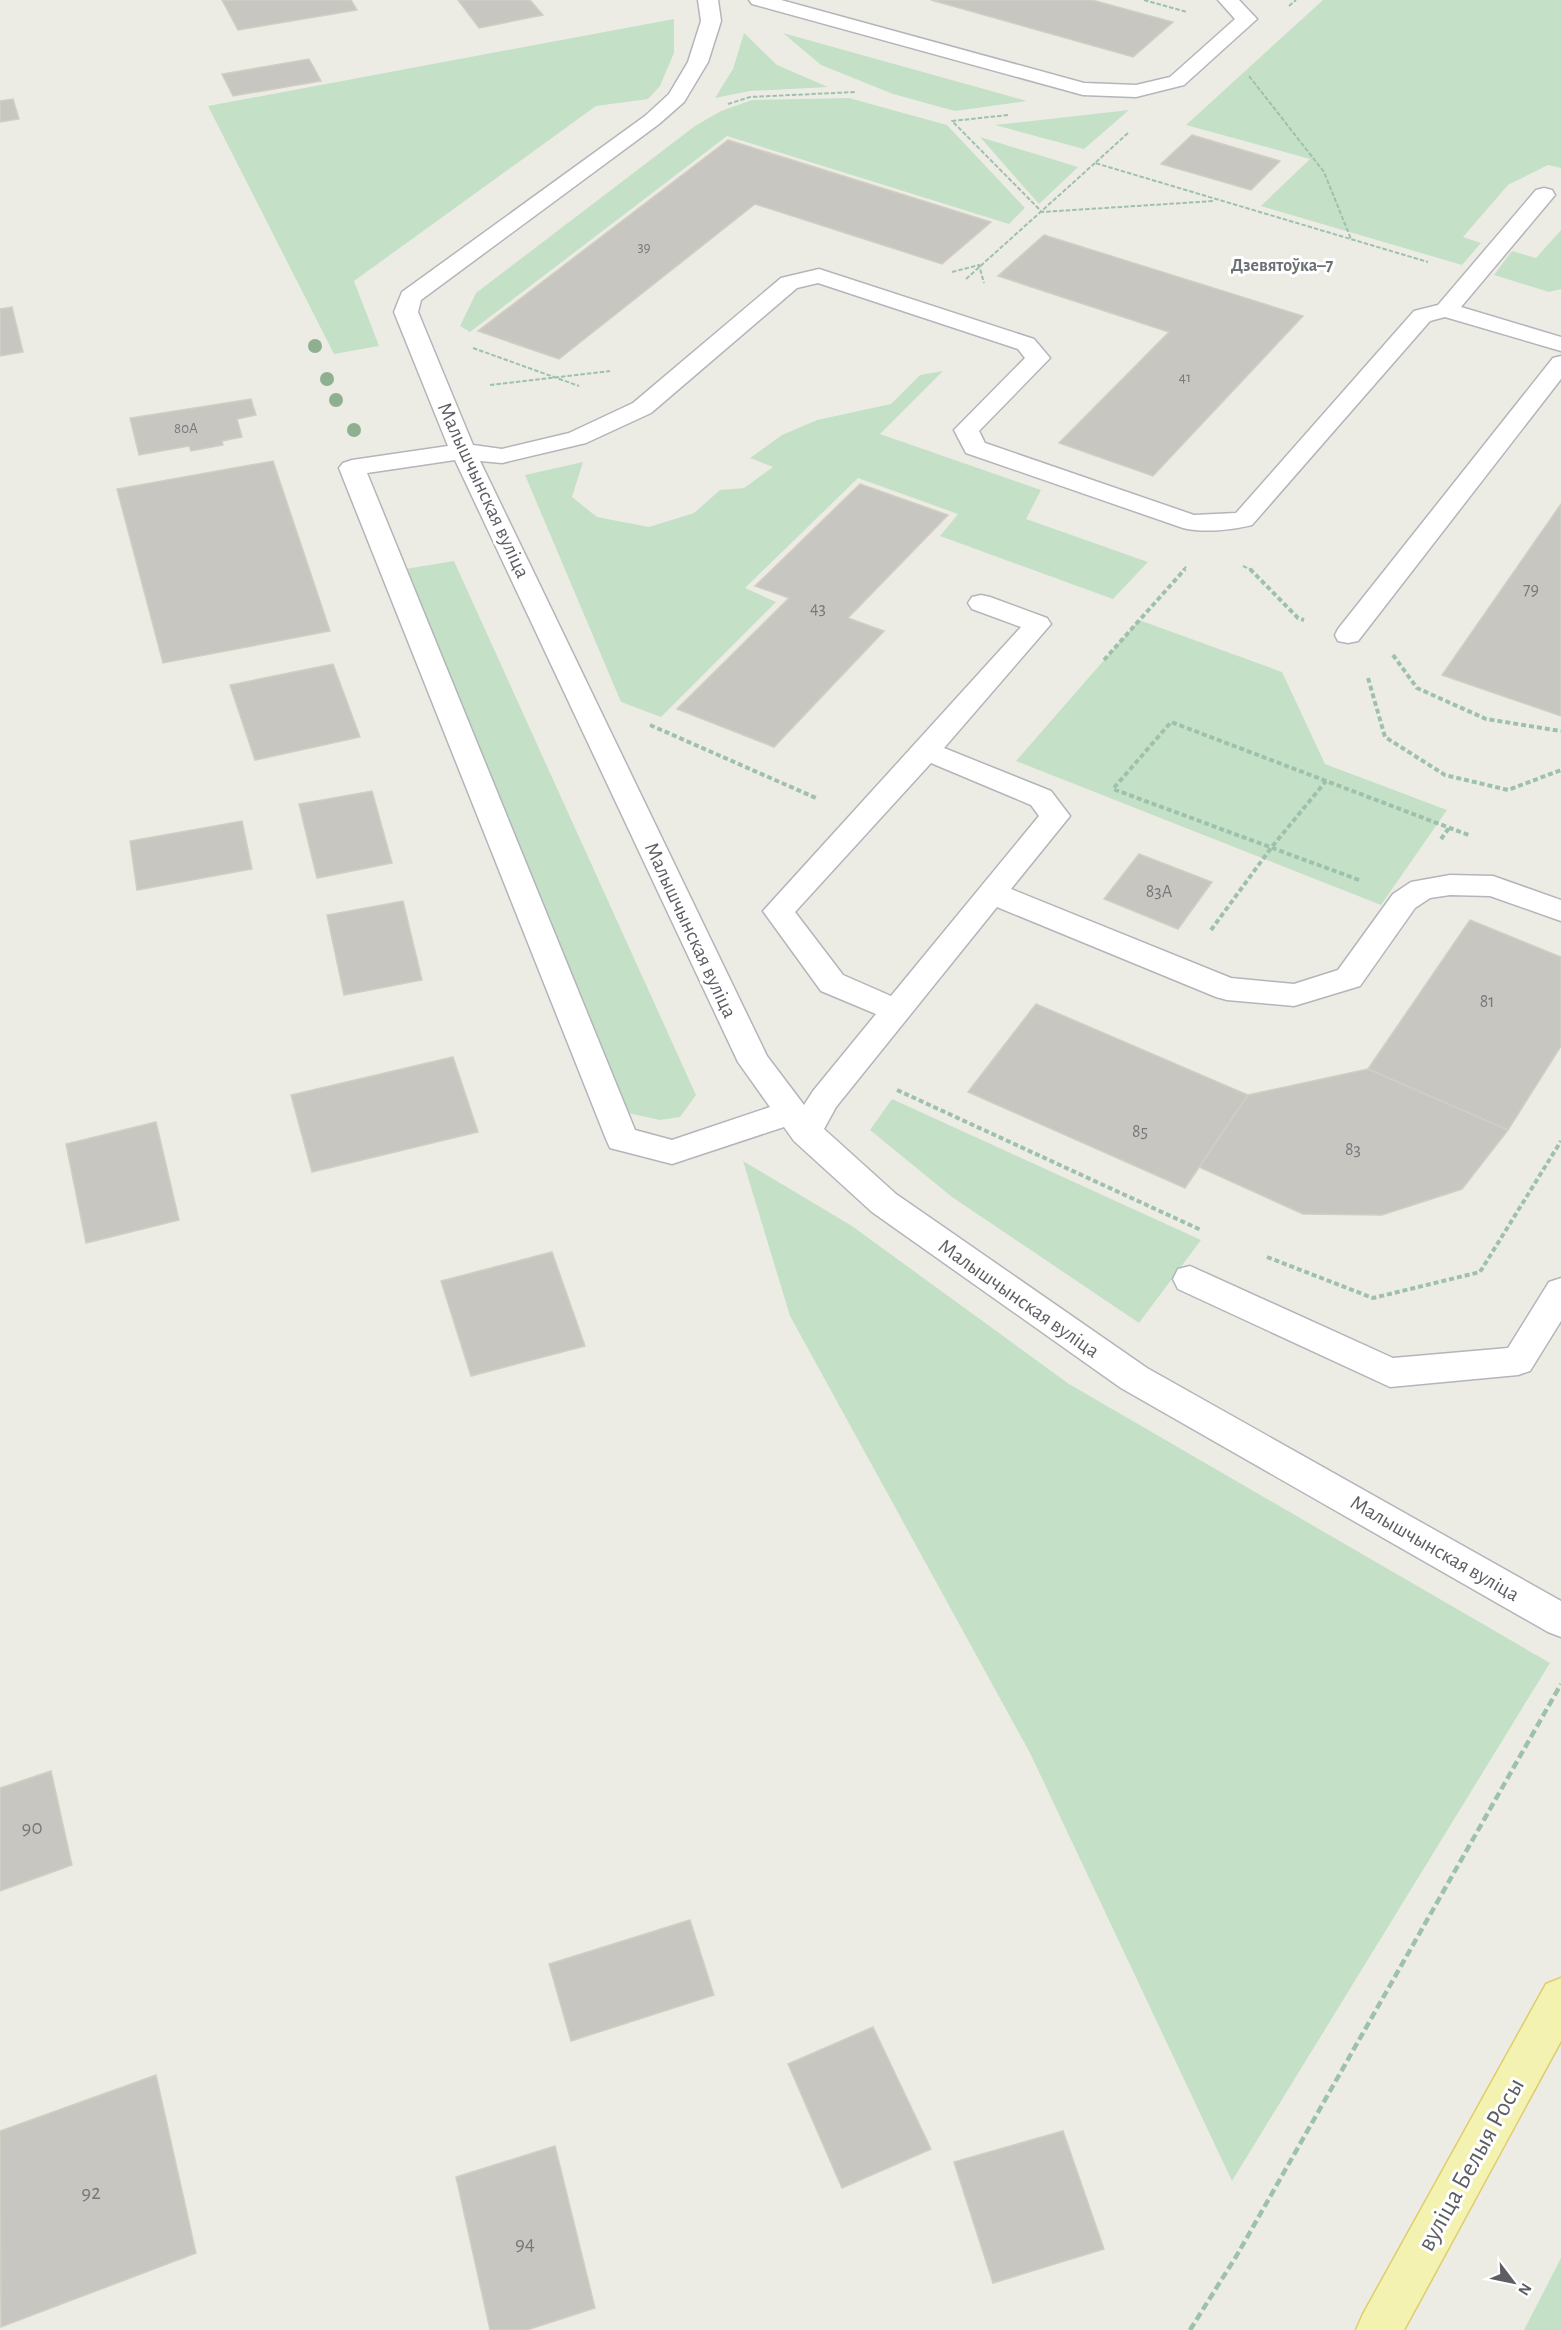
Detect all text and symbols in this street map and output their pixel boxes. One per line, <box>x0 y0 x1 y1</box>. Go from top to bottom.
house number: 39 <box>637 240 651 255</box>
district label: Дзевятоўка–7 <box>1231 257 1334 275</box>
house number: 41 <box>1179 370 1191 385</box>
street label: Малышчынская вуліца <box>434 399 534 582</box>
house number: 80А <box>174 421 198 436</box>
house number: 79 <box>1523 581 1539 599</box>
house number: 43 <box>810 600 826 618</box>
street label: Малышчынская вуліца <box>641 839 741 1022</box>
house number: 83А <box>1146 883 1173 901</box>
house number: 81 <box>1480 993 1494 1011</box>
house number: 85 <box>1132 1123 1148 1141</box>
house number: 83 <box>1345 1141 1361 1159</box>
street label: Малышчынская вуліца <box>934 1235 1103 1362</box>
street label: Малышчынская вуліца <box>1347 1492 1523 1606</box>
house number: 90 <box>22 1817 42 1838</box>
street label: вуліца Белыя Росы <box>1413 2074 1529 2255</box>
house number: 92 <box>81 2182 101 2203</box>
house number: 94 <box>515 2233 535 2254</box>
north arrow <box>1483 2252 1543 2312</box>
text: N <box>1515 2280 1535 2298</box>

